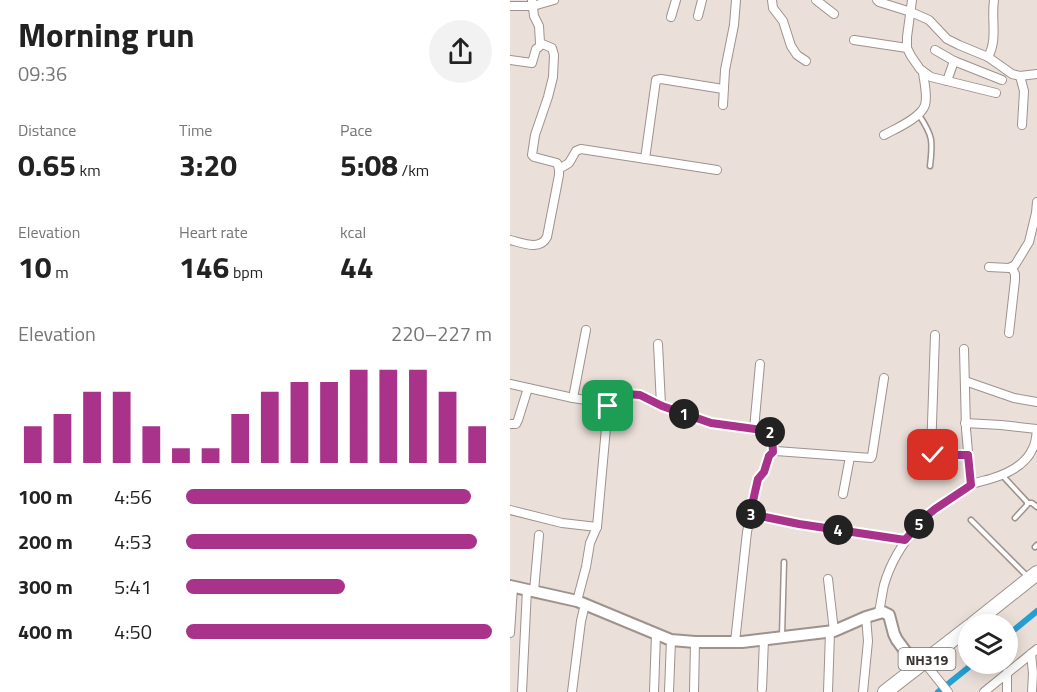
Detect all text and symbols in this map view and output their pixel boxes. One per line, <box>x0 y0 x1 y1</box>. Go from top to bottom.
text: Morning run <box>18 10 195 60</box>
button: share <box>429 20 492 83</box>
text: 09:36 <box>18 58 67 89</box>
text: Distance <box>18 118 76 142</box>
text: Time <box>179 118 212 142</box>
text: Pace <box>340 118 372 142</box>
text: 0.65 <box>18 142 76 188</box>
text: 3:20 <box>179 142 237 188</box>
text: 5:08 <box>340 142 398 188</box>
text: km <box>76 158 101 182</box>
text: /km <box>398 158 429 182</box>
text: Elevation <box>18 220 80 244</box>
text: Heart rate <box>179 220 248 244</box>
text: kcal <box>340 220 366 244</box>
text: 10 <box>18 244 52 290</box>
text: 146 <box>179 244 229 290</box>
text: 44 <box>340 244 374 290</box>
text: m <box>52 260 69 284</box>
text: bpm <box>229 260 263 284</box>
text: Elevation <box>18 318 96 349</box>
text: 220–227 m <box>391 318 492 349</box>
pin <box>582 380 633 431</box>
icon: arrive <box>591 389 624 422</box>
pin: 1 <box>669 399 699 429</box>
text: 1 <box>680 402 688 426</box>
pin: 2 <box>755 417 785 447</box>
text: 2 <box>766 420 774 444</box>
pin <box>907 429 958 480</box>
icon: check <box>916 438 949 471</box>
text: 100 m <box>18 481 73 512</box>
text: 4:56 <box>114 481 152 512</box>
pin: 3 <box>736 499 766 529</box>
text: 3 <box>747 502 755 526</box>
pin: 5 <box>904 509 934 539</box>
text: 5 <box>915 512 923 536</box>
pin: 4 <box>823 515 853 545</box>
text: 4 <box>834 518 842 542</box>
text: 200 m <box>18 526 73 557</box>
text: 4:53 <box>114 526 152 557</box>
text: 300 m <box>18 571 73 602</box>
text: 5:41 <box>114 571 152 602</box>
map controls <box>958 614 1018 674</box>
button: layers <box>958 614 1018 674</box>
text: 400 m <box>18 616 73 647</box>
text: 4:50 <box>114 616 152 647</box>
road number: NH319 <box>898 648 956 670</box>

